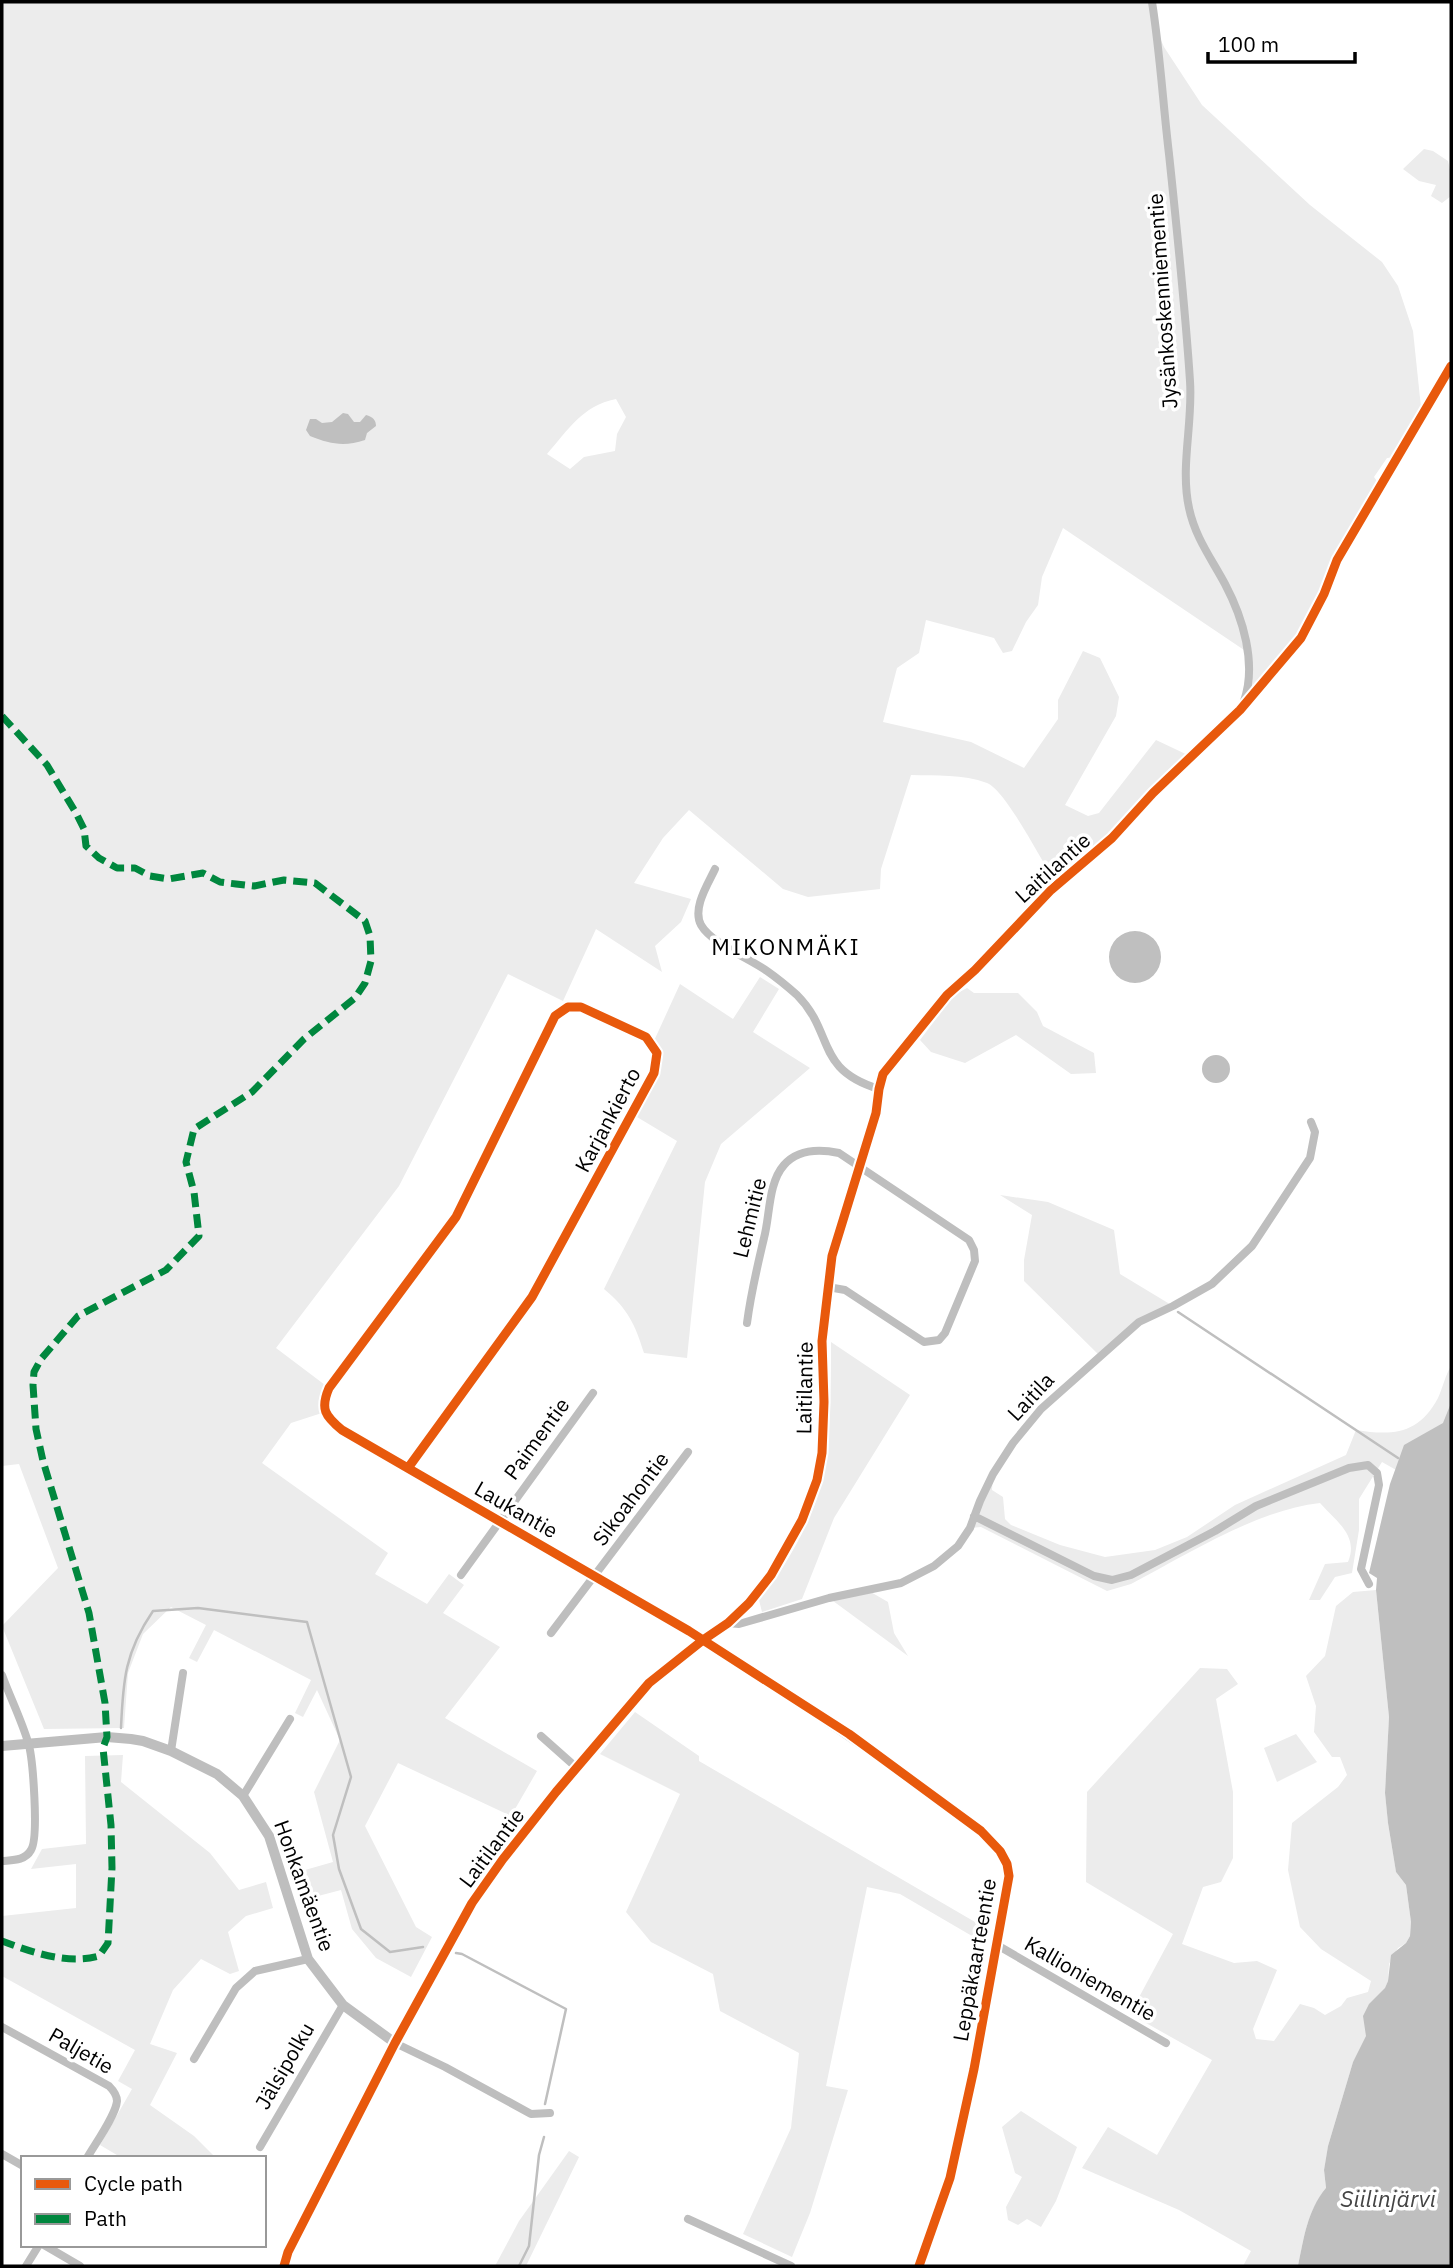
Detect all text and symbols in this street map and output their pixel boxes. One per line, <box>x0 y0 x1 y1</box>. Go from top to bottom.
scale bar <box>1208 21 1355 65</box>
text: 100 m <box>1218 30 1279 58</box>
street label: Jysänkoskenniementie <box>1141 192 1184 410</box>
street label: Laitilantie <box>1009 826 1096 909</box>
district label: MIKONMÄKI <box>711 931 861 961</box>
street label: Karjankierto <box>568 1062 646 1177</box>
street label: Lehmitie <box>726 1175 772 1261</box>
street label: Laitilantie <box>789 1341 819 1435</box>
street label: Laitila <box>1001 1366 1060 1427</box>
street label: Paimentie <box>497 1392 575 1485</box>
street label: Sikoahontie <box>586 1446 675 1551</box>
street label: Laukantie <box>470 1474 563 1544</box>
street label: Laitilantie <box>452 1802 530 1893</box>
street label: Honkamäentie <box>268 1816 342 1955</box>
street label: Leppäkaarteentie <box>946 1876 1002 2044</box>
street label: Kallioniementie <box>1020 1929 1161 2027</box>
street label: Jälsipolku <box>248 2017 320 2114</box>
street label: Paljetie <box>44 2020 119 2080</box>
legend <box>21 2156 266 2247</box>
text: Cycle path <box>84 2169 183 2197</box>
water label: Siilinjärvi <box>1340 2183 1437 2213</box>
text: Path <box>84 2204 127 2232</box>

